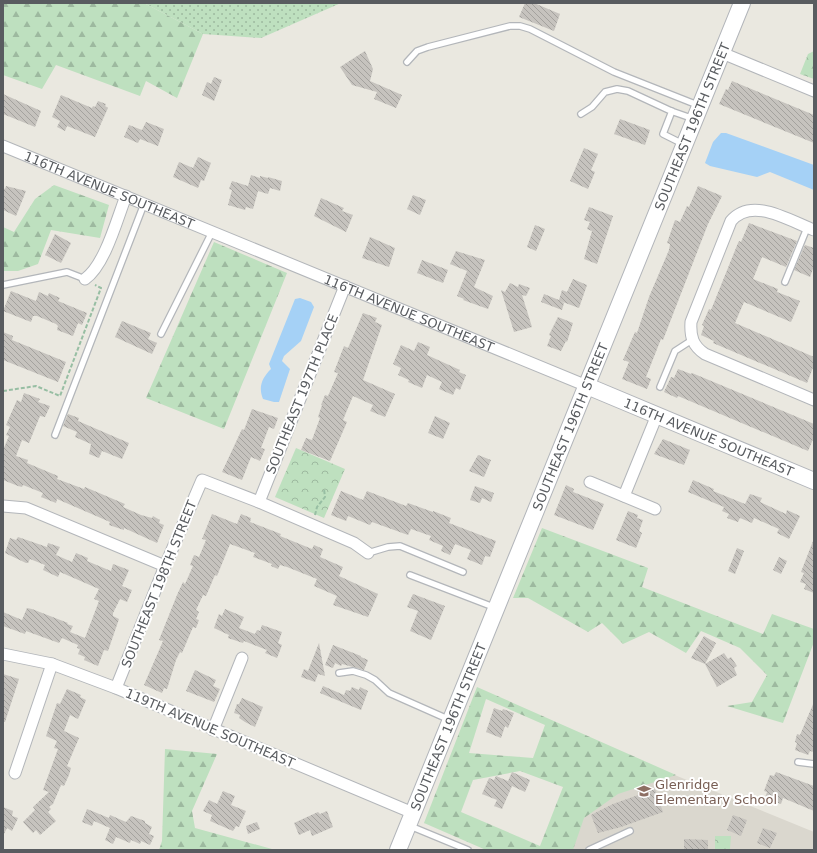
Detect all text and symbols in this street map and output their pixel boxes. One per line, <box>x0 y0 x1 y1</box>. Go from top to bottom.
street label: SOUTHEAST 196TH STREET <box>651 40 733 212</box>
street label: 116TH AVENUE SOUTHEAST <box>22 148 197 231</box>
street label: 116TH AVENUE SOUTHEAST <box>322 271 496 355</box>
street label: SOUTHEAST 197TH PLACE <box>263 312 341 476</box>
street label: SOUTHEAST 196TH STREET <box>529 341 611 513</box>
street label: 116TH AVENUE SOUTHEAST <box>622 395 796 479</box>
street label: SOUTHEAST 198TH STREET <box>118 498 200 670</box>
street label: SOUTHEAST 196TH STREET <box>407 641 489 813</box>
street label: 119TH AVENUE SOUTHEAST <box>123 685 297 771</box>
place label: Glenridge Elementary School <box>655 777 777 807</box>
school or university icon: Glenridge Elementary School <box>636 783 652 799</box>

